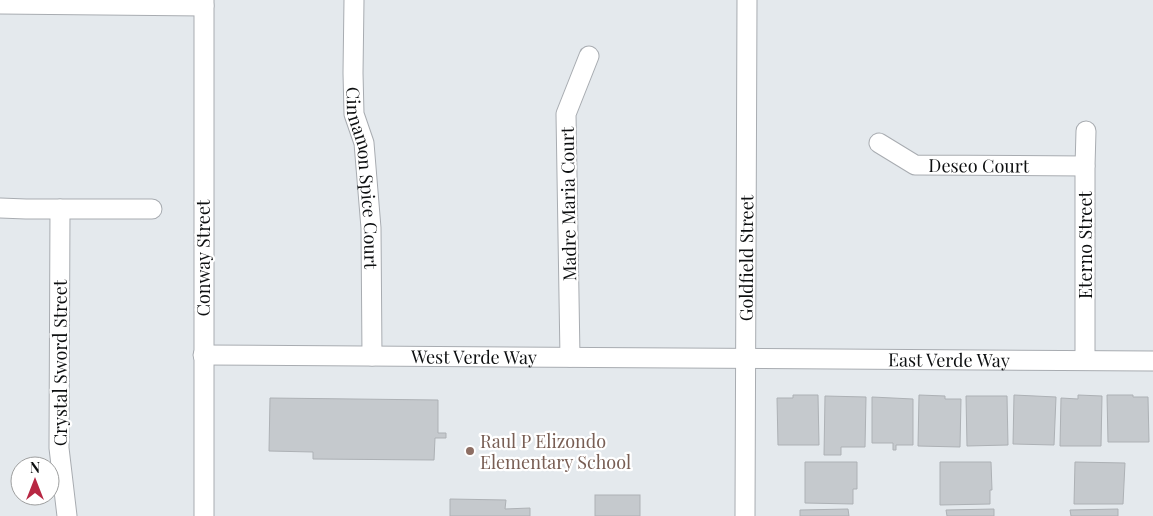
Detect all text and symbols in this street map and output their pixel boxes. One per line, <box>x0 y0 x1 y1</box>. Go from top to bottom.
street label: Cinnamon Spice Court <box>341 87 383 270</box>
street label: Madre Maria Court <box>555 126 581 281</box>
street label: Deseo Court <box>928 153 1030 178</box>
street label: Eterno Street <box>1073 190 1097 299</box>
street label: Goldfield Street <box>734 194 758 321</box>
street label: Conway Street <box>191 199 215 316</box>
street label: Crystal Sword Street <box>48 279 72 446</box>
street label: West Verde Way <box>410 344 537 369</box>
street label: East Verde Way <box>888 347 1010 372</box>
place label: Raul P Elizondo Elementary School <box>480 429 631 474</box>
marker: Raul P Elizondo Elementary School <box>464 445 476 457</box>
north arrow <box>10 456 60 506</box>
text: N <box>30 458 40 477</box>

